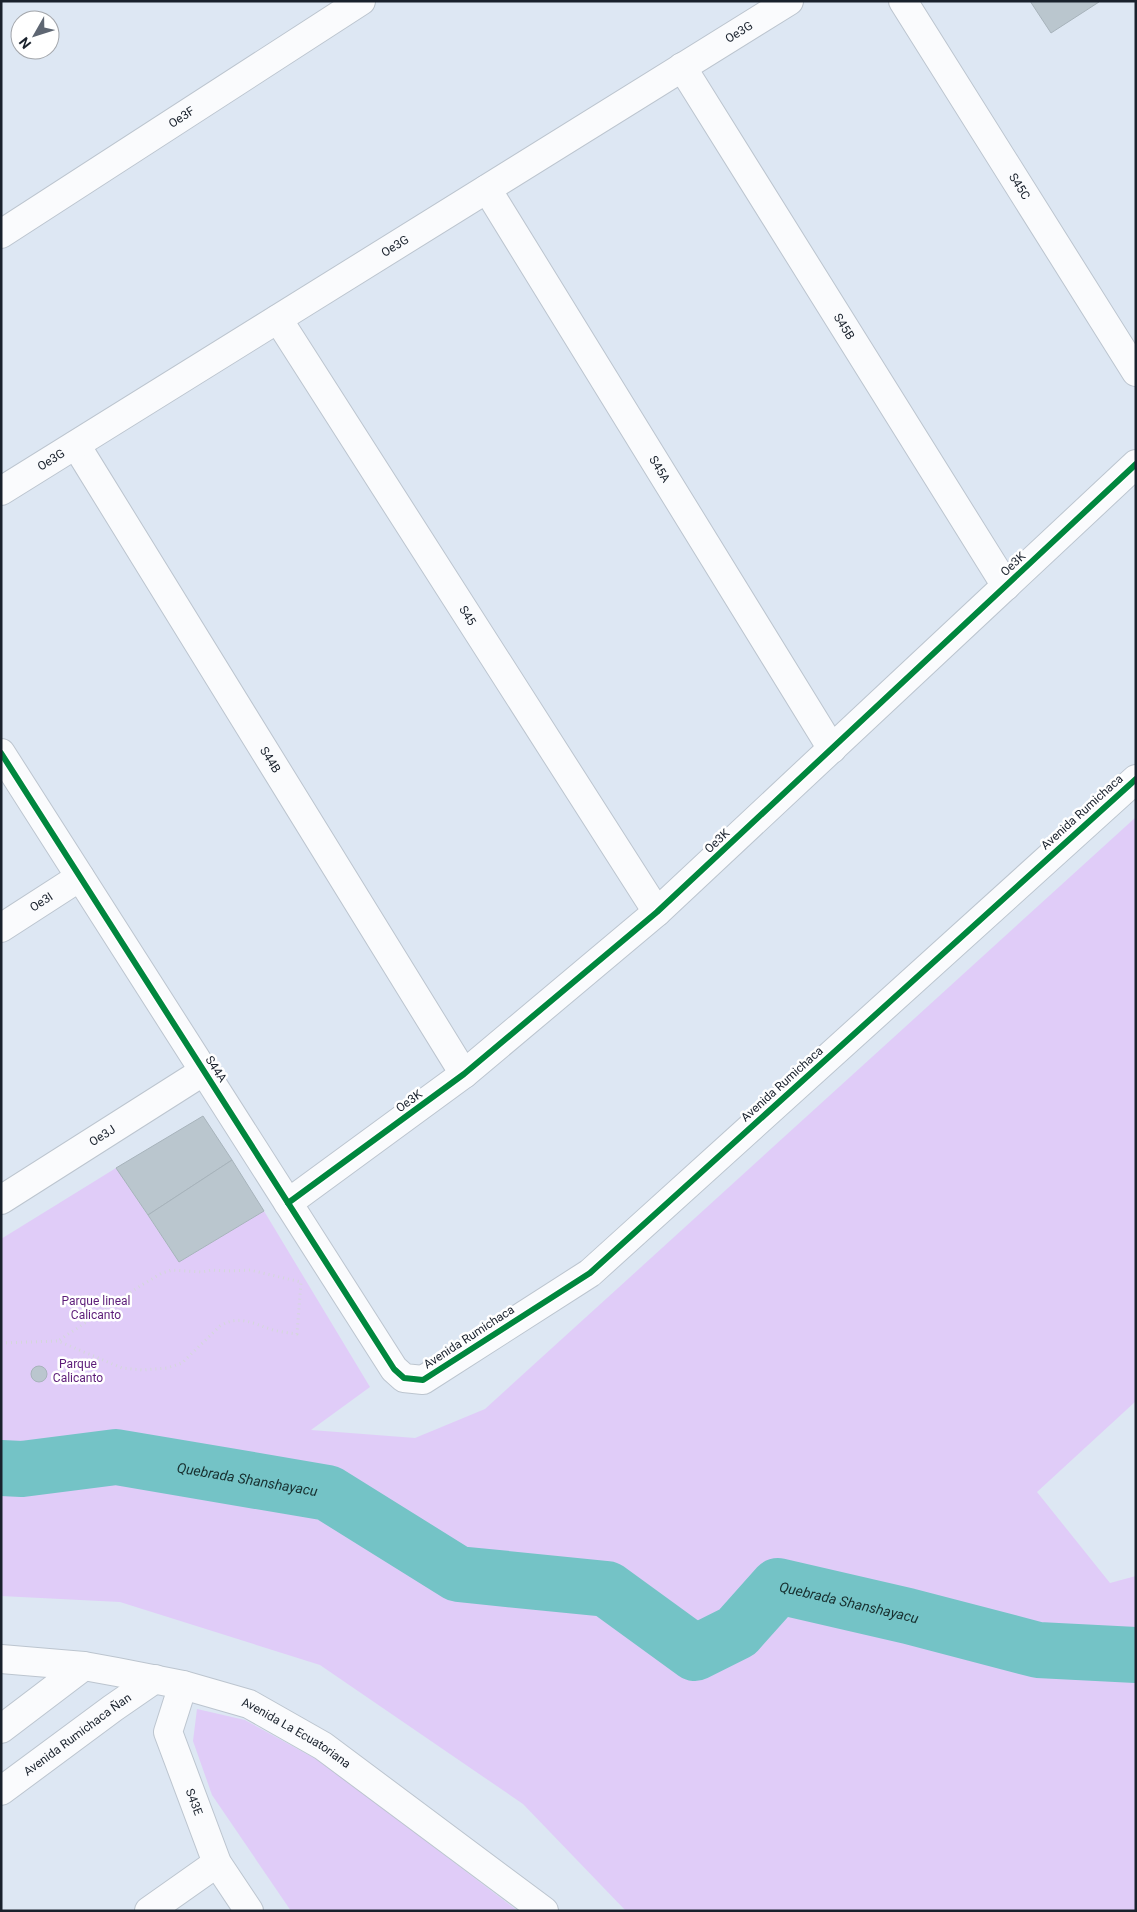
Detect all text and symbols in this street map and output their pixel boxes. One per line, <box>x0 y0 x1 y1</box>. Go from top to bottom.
north arrow <box>10 10 60 60</box>
street label: Oe3G <box>723 18 755 46</box>
text: N <box>16 34 34 52</box>
street label: Oe3F <box>166 103 197 131</box>
street label: S45C <box>1006 171 1033 202</box>
street label: Oe3G <box>379 232 411 260</box>
street label: S45B <box>831 311 857 342</box>
street label: Oe3G <box>35 446 67 474</box>
street label: S45A <box>646 453 673 485</box>
street label: Oe3K <box>998 549 1029 579</box>
street label: S45 <box>456 603 479 628</box>
street label: S44B <box>257 744 284 776</box>
street label: Avenida Rumichaca <box>1038 772 1126 852</box>
street label: Oe3K <box>702 826 733 856</box>
street label: Oe3I <box>27 889 55 915</box>
street label: Avenida Rumichaca <box>738 1044 826 1124</box>
street label: S44A <box>202 1053 230 1085</box>
street label: Oe3K <box>393 1087 425 1115</box>
street label: Oe3J <box>87 1122 118 1149</box>
park label: Parque lineal Calicanto <box>61 1294 131 1322</box>
street label: Avenida Rumichaca <box>421 1302 517 1372</box>
park label: Parque Calicanto <box>53 1357 103 1385</box>
water label: Quebrada Shanshayacu <box>176 1459 319 1499</box>
water label: Quebrada Shanshayacu <box>778 1579 921 1627</box>
street label: Avenida Rumichaca Ñan <box>21 1691 134 1779</box>
street label: Avenida La Ecuatoriana <box>240 1695 353 1771</box>
street label: S43E <box>183 1787 206 1817</box>

